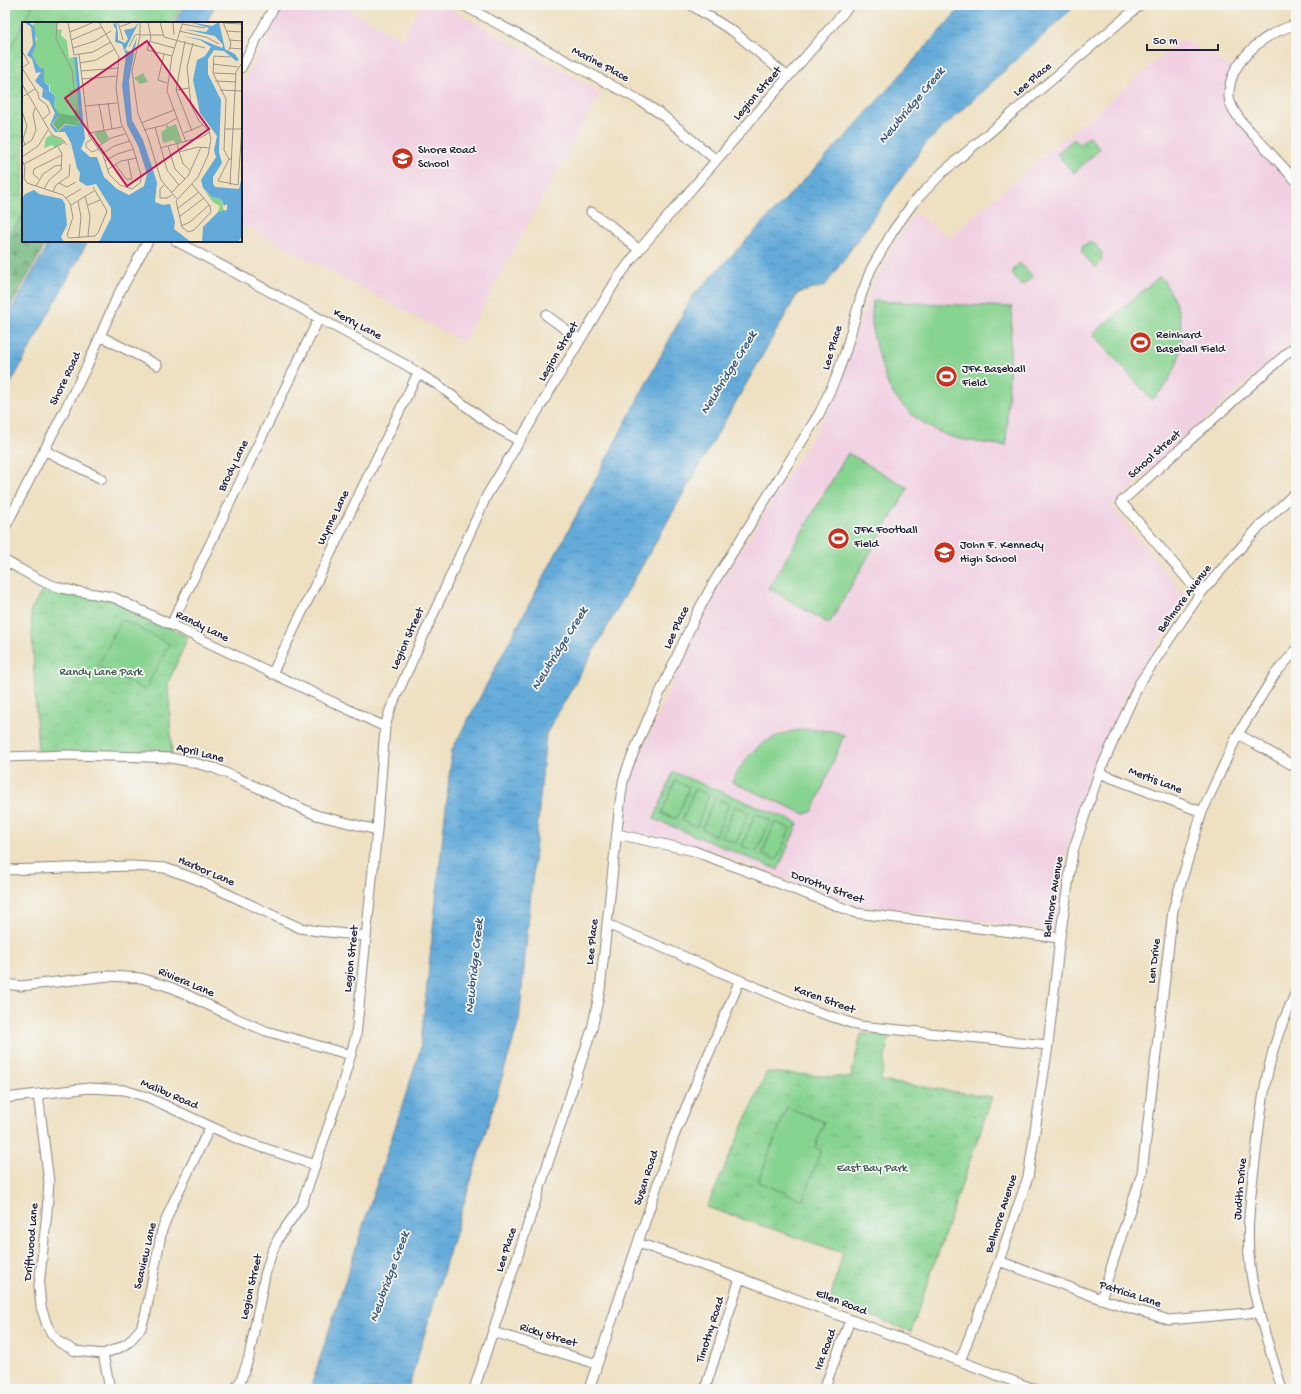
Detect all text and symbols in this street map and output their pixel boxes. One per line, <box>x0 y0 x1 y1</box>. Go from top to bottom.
inset map <box>22 22 242 242</box>
scale bar <box>1147 26 1218 52</box>
text: 50 m <box>1153 35 1178 49</box>
street label: Marine Place <box>569 44 632 86</box>
street label: Lee Place <box>1011 59 1056 100</box>
street label: Legion Street <box>731 63 786 124</box>
water label: Newbridge Creek <box>876 64 949 147</box>
place label: Shore Road School <box>418 144 477 172</box>
school or university icon: Shore Road School <box>390 145 416 171</box>
street label: Kerry Lane <box>330 306 384 344</box>
street label: Legion Street <box>536 319 583 384</box>
street label: Lee Place <box>820 323 847 372</box>
water label: Newbridge Creek <box>697 328 761 417</box>
place label: Reinhard Baseball Field <box>1155 329 1226 357</box>
sports icon: Reinhard Baseball Field <box>1128 330 1154 356</box>
street label: Shore Road <box>47 349 85 408</box>
place label: JFK Baseball Field <box>961 363 1026 391</box>
sports icon: JFK Baseball Field <box>934 364 960 390</box>
street label: School Street <box>1126 427 1185 482</box>
street label: Brody Lane <box>215 437 253 495</box>
street label: Wynne Lane <box>315 487 354 548</box>
place label: JFK Football Field <box>853 524 918 552</box>
sports icon: JFK Football Field <box>825 525 851 551</box>
place label: John F. Kennedy High School <box>960 539 1044 567</box>
school or university icon: John F. Kennedy High School <box>932 540 958 566</box>
street label: Bellmore Avenue <box>1154 562 1216 637</box>
water label: Newbridge Creek <box>528 604 592 693</box>
street label: Lee Place <box>661 604 693 652</box>
street label: Legion Street <box>388 605 428 672</box>
street label: Randy Lane <box>173 608 232 646</box>
park label: Randy Lane Park <box>59 666 144 680</box>
street label: April Lane <box>175 741 226 767</box>
street label: Mertis Lane <box>1126 764 1185 798</box>
street label: Harbor Lane <box>175 854 237 891</box>
street label: Bellmore Avenue <box>1041 855 1067 939</box>
street label: Dorothy Street <box>788 868 866 908</box>
water label: Newbridge Creek <box>463 917 488 1014</box>
street label: Lee Place <box>584 918 602 966</box>
street label: Legion Street <box>342 924 363 993</box>
street label: Len Drive <box>1145 937 1165 984</box>
street label: Riviera Lane <box>156 965 217 1001</box>
street label: Karen Street <box>791 982 858 1018</box>
street label: Malibu Road <box>138 1077 201 1114</box>
street label: Susan Road <box>632 1148 663 1207</box>
street label: Judith Drive <box>1231 1157 1251 1220</box>
park label: East Bay Park <box>837 1162 909 1176</box>
street label: Bellmore Avenue <box>982 1172 1022 1256</box>
street label: Driftwood Lane <box>22 1202 42 1282</box>
street label: Seaview Lane <box>132 1221 161 1291</box>
street label: Lee Place <box>493 1225 521 1274</box>
water label: Newbridge Creek <box>367 1229 414 1324</box>
street label: Legion Street <box>238 1252 267 1321</box>
street label: Patricia Lane <box>1096 1278 1163 1312</box>
street label: Ellen Road <box>813 1287 869 1320</box>
street label: Timothy Road <box>693 1294 729 1366</box>
street label: Ricky Street <box>518 1321 579 1352</box>
street label: Ira Road <box>812 1327 841 1373</box>

